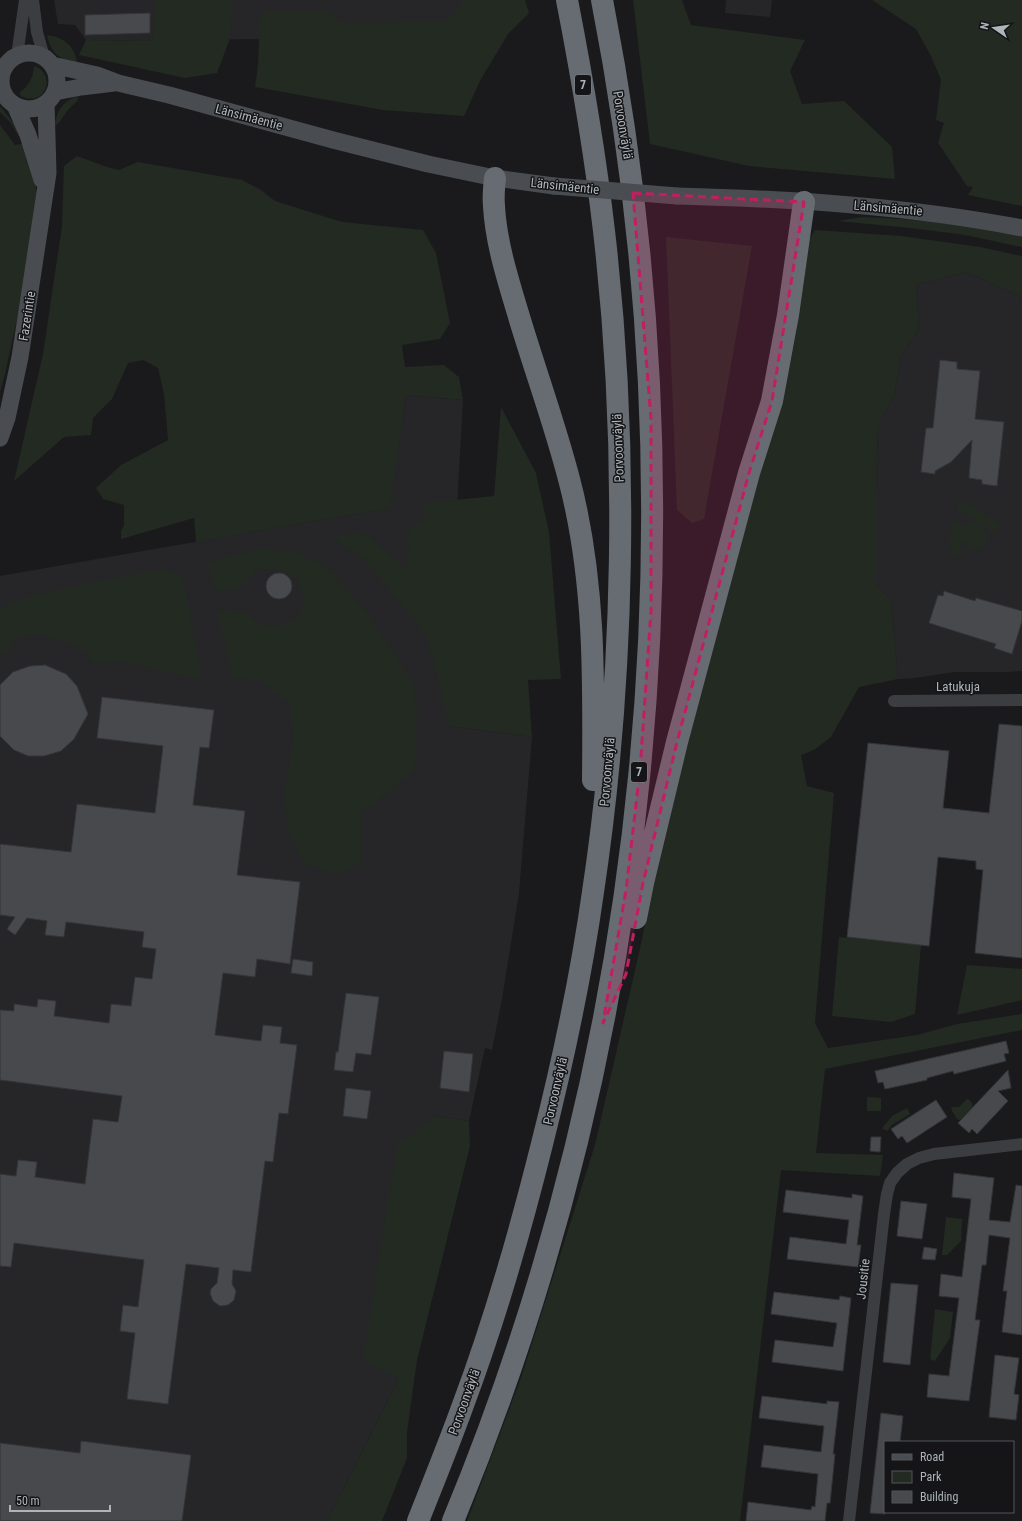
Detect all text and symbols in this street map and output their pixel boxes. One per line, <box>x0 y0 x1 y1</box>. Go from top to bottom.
north arrow <box>974 8 1014 48</box>
text: N <box>978 21 992 31</box>
road number: 7 <box>575 75 591 95</box>
street label: Porvoonväylä <box>610 90 636 160</box>
street label: Länsimäentie <box>214 101 284 133</box>
street label: Länsimäentie <box>530 175 600 197</box>
street label: Länsimäentie <box>853 198 923 218</box>
street label: Fazerintie <box>16 290 38 342</box>
street label: Porvoonväylä <box>609 413 627 483</box>
street label: Latukuja <box>936 679 980 694</box>
street label: Porvoonväylä <box>597 737 617 807</box>
road number: 7 <box>631 762 647 782</box>
street label: Porvoonväylä <box>540 1056 570 1126</box>
street label: Jousitie <box>853 1258 873 1300</box>
street label: Porvoonväylä <box>445 1367 483 1437</box>
legend <box>884 1441 1014 1513</box>
text: Road <box>920 1450 944 1464</box>
text: Park <box>920 1470 942 1484</box>
scale bar <box>10 1487 110 1513</box>
text: Building <box>920 1490 958 1504</box>
text: 50 m <box>16 1494 40 1508</box>

